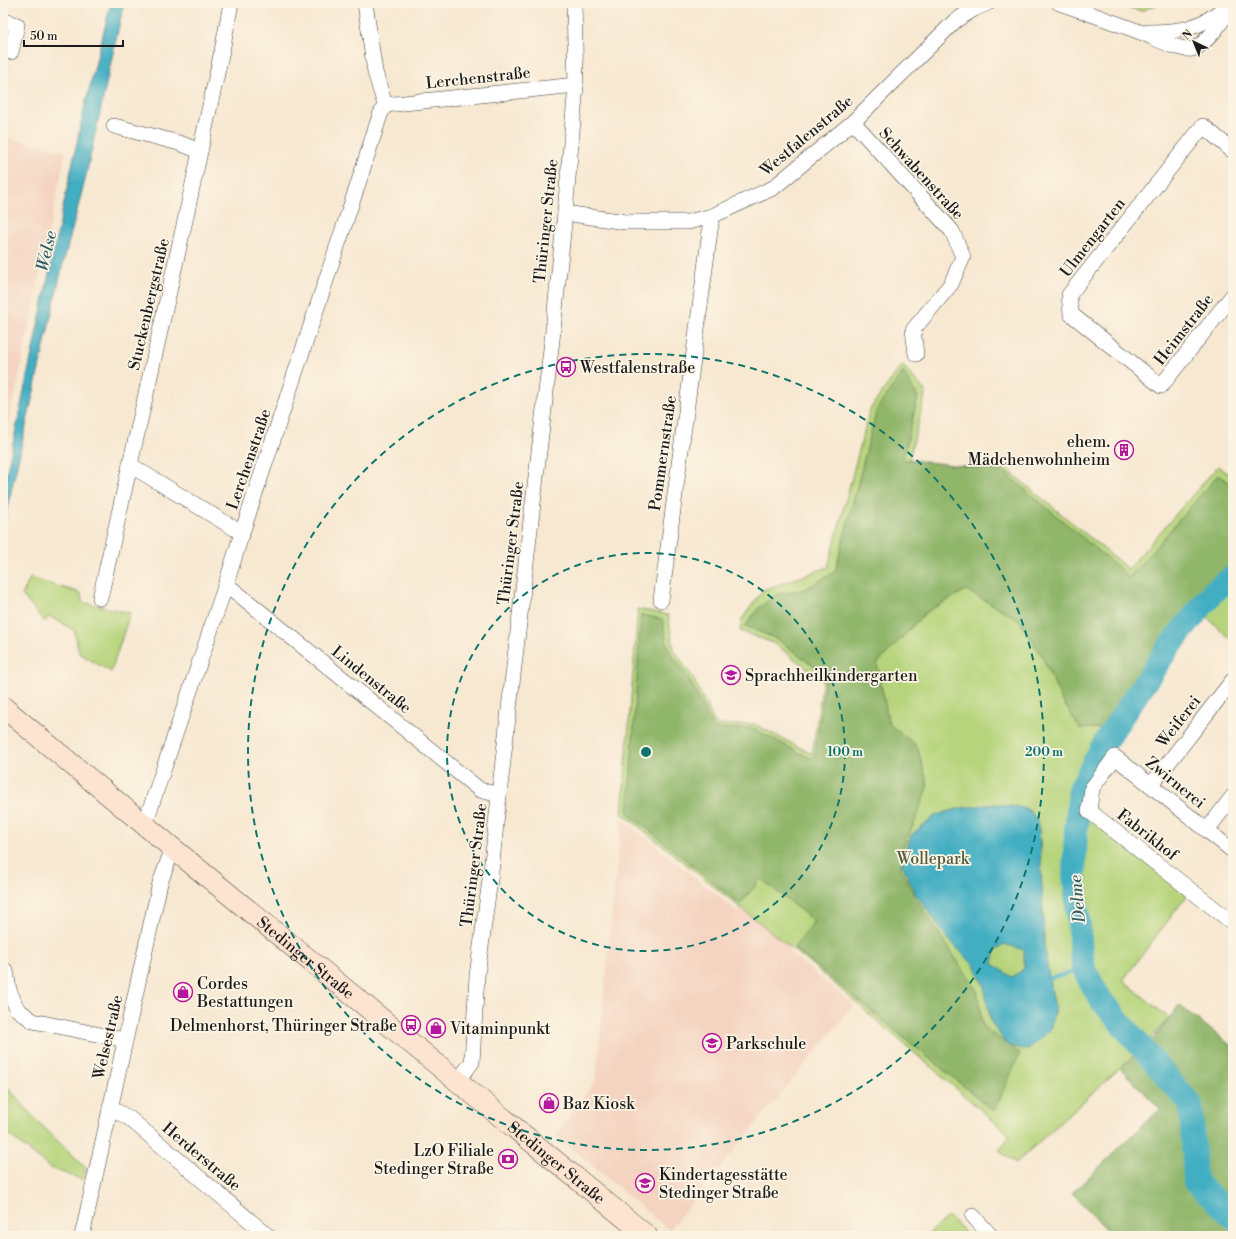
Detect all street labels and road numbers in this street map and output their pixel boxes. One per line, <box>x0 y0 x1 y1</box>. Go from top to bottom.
street label: Lerchenstraße <box>425 63 532 93</box>
street label: Westfalenstraße <box>755 91 857 181</box>
street label: Schwabenstraße <box>875 123 968 224</box>
street label: Thüringer Straße <box>530 158 562 284</box>
street label: Ulmengarten <box>1056 194 1130 281</box>
street label: Stuckenbergstraße <box>124 236 174 372</box>
street label: Heimstraße <box>1150 290 1218 369</box>
street label: Pommernstraße <box>645 394 681 512</box>
street label: Lerchenstraße <box>222 406 276 512</box>
street label: Thüringer Straße <box>493 480 529 606</box>
street label: Lindenstraße <box>327 642 415 718</box>
street label: Weiferei <box>1152 692 1205 752</box>
street label: Zwirnerei <box>1141 753 1209 813</box>
street label: Thüringer Straße <box>456 802 492 928</box>
street label: Fabrikhof <box>1113 805 1183 865</box>
street label: Stedinger Straße <box>253 912 358 1004</box>
street label: Welsestraße <box>88 993 127 1082</box>
street label: Stedinger Straße <box>503 1117 609 1209</box>
street label: Herderstraße <box>158 1118 245 1195</box>

